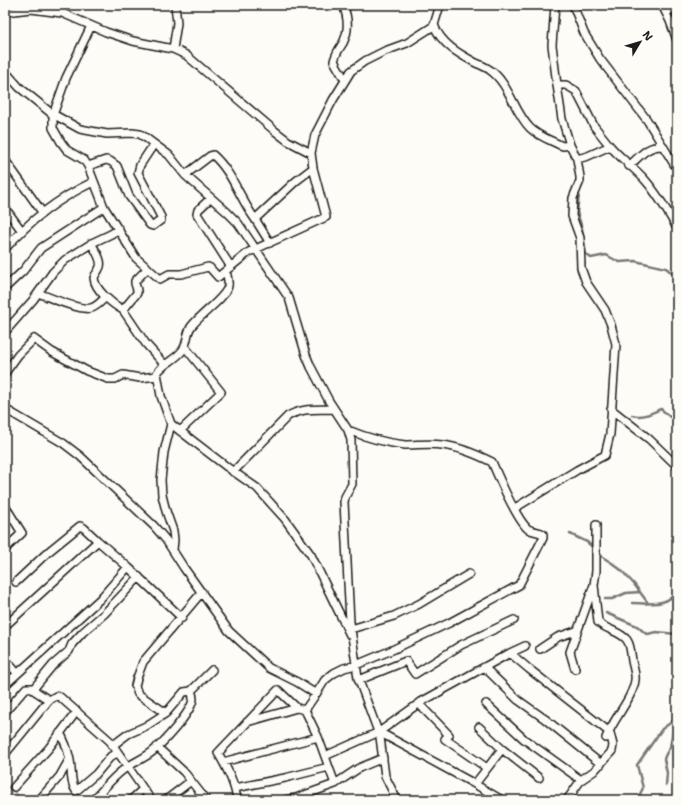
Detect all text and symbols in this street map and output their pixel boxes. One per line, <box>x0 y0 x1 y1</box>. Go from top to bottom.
north arrow <box>620 22 660 62</box>
text: N <box>639 28 656 44</box>

